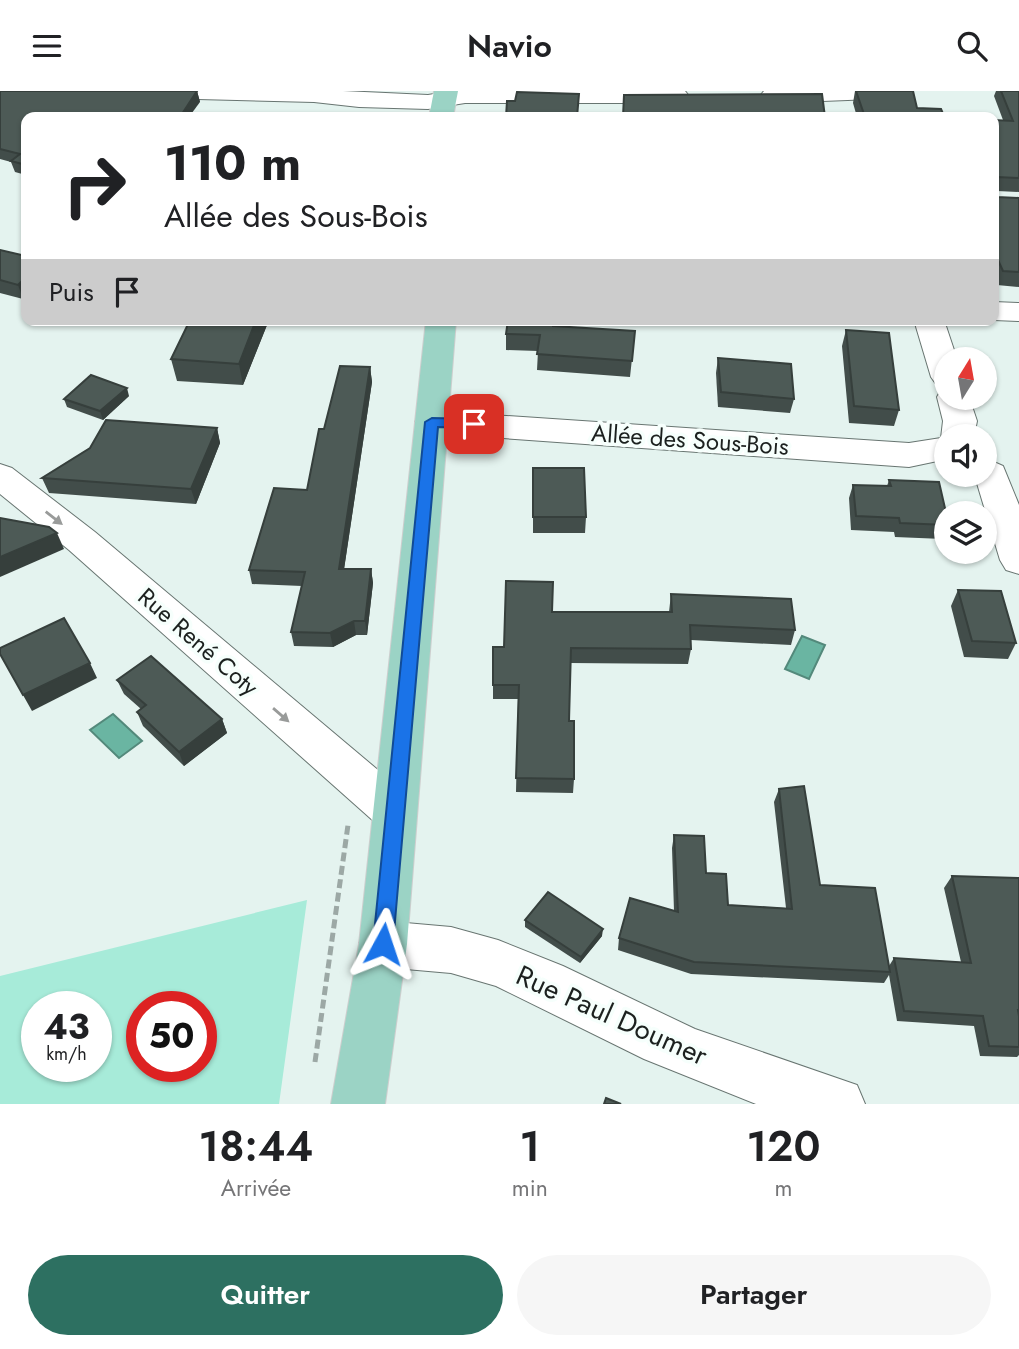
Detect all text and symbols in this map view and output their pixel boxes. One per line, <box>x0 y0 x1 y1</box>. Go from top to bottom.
text: Navio <box>467 23 552 69</box>
icon: menu <box>28 27 66 65</box>
icon: search <box>953 27 991 65</box>
text: 110 m <box>164 128 301 198</box>
icon: right <box>49 140 140 231</box>
text: Allée des Sous-Bois <box>164 193 428 239</box>
text: Puis <box>49 273 94 311</box>
icon: arrive <box>108 273 146 311</box>
north arrow <box>934 347 998 409</box>
map controls <box>934 347 997 564</box>
pin <box>444 394 504 454</box>
icon: arrive <box>455 405 493 443</box>
street label: Allée des Sous-Bois <box>590 415 790 464</box>
button: sound <box>934 424 997 487</box>
button: layers <box>934 501 997 564</box>
one-way arrow <box>45 510 62 525</box>
street label: Rue René Coty <box>130 579 267 704</box>
one-way arrow <box>272 707 290 723</box>
position arrow <box>346 907 420 981</box>
street label: Rue Paul Doumer <box>510 955 714 1076</box>
speed limit sign: 50 <box>126 991 217 1082</box>
text: 43 <box>43 1002 90 1052</box>
text: km/h <box>46 1041 87 1067</box>
text: 18:44 <box>199 1116 313 1177</box>
text: 1 <box>520 1116 540 1177</box>
text: 120 <box>746 1116 820 1177</box>
text: Arrivée <box>221 1171 291 1205</box>
text: min <box>512 1171 548 1205</box>
text: m <box>774 1171 792 1205</box>
button: Quitter <box>28 1255 503 1335</box>
button: Partager <box>517 1255 991 1335</box>

